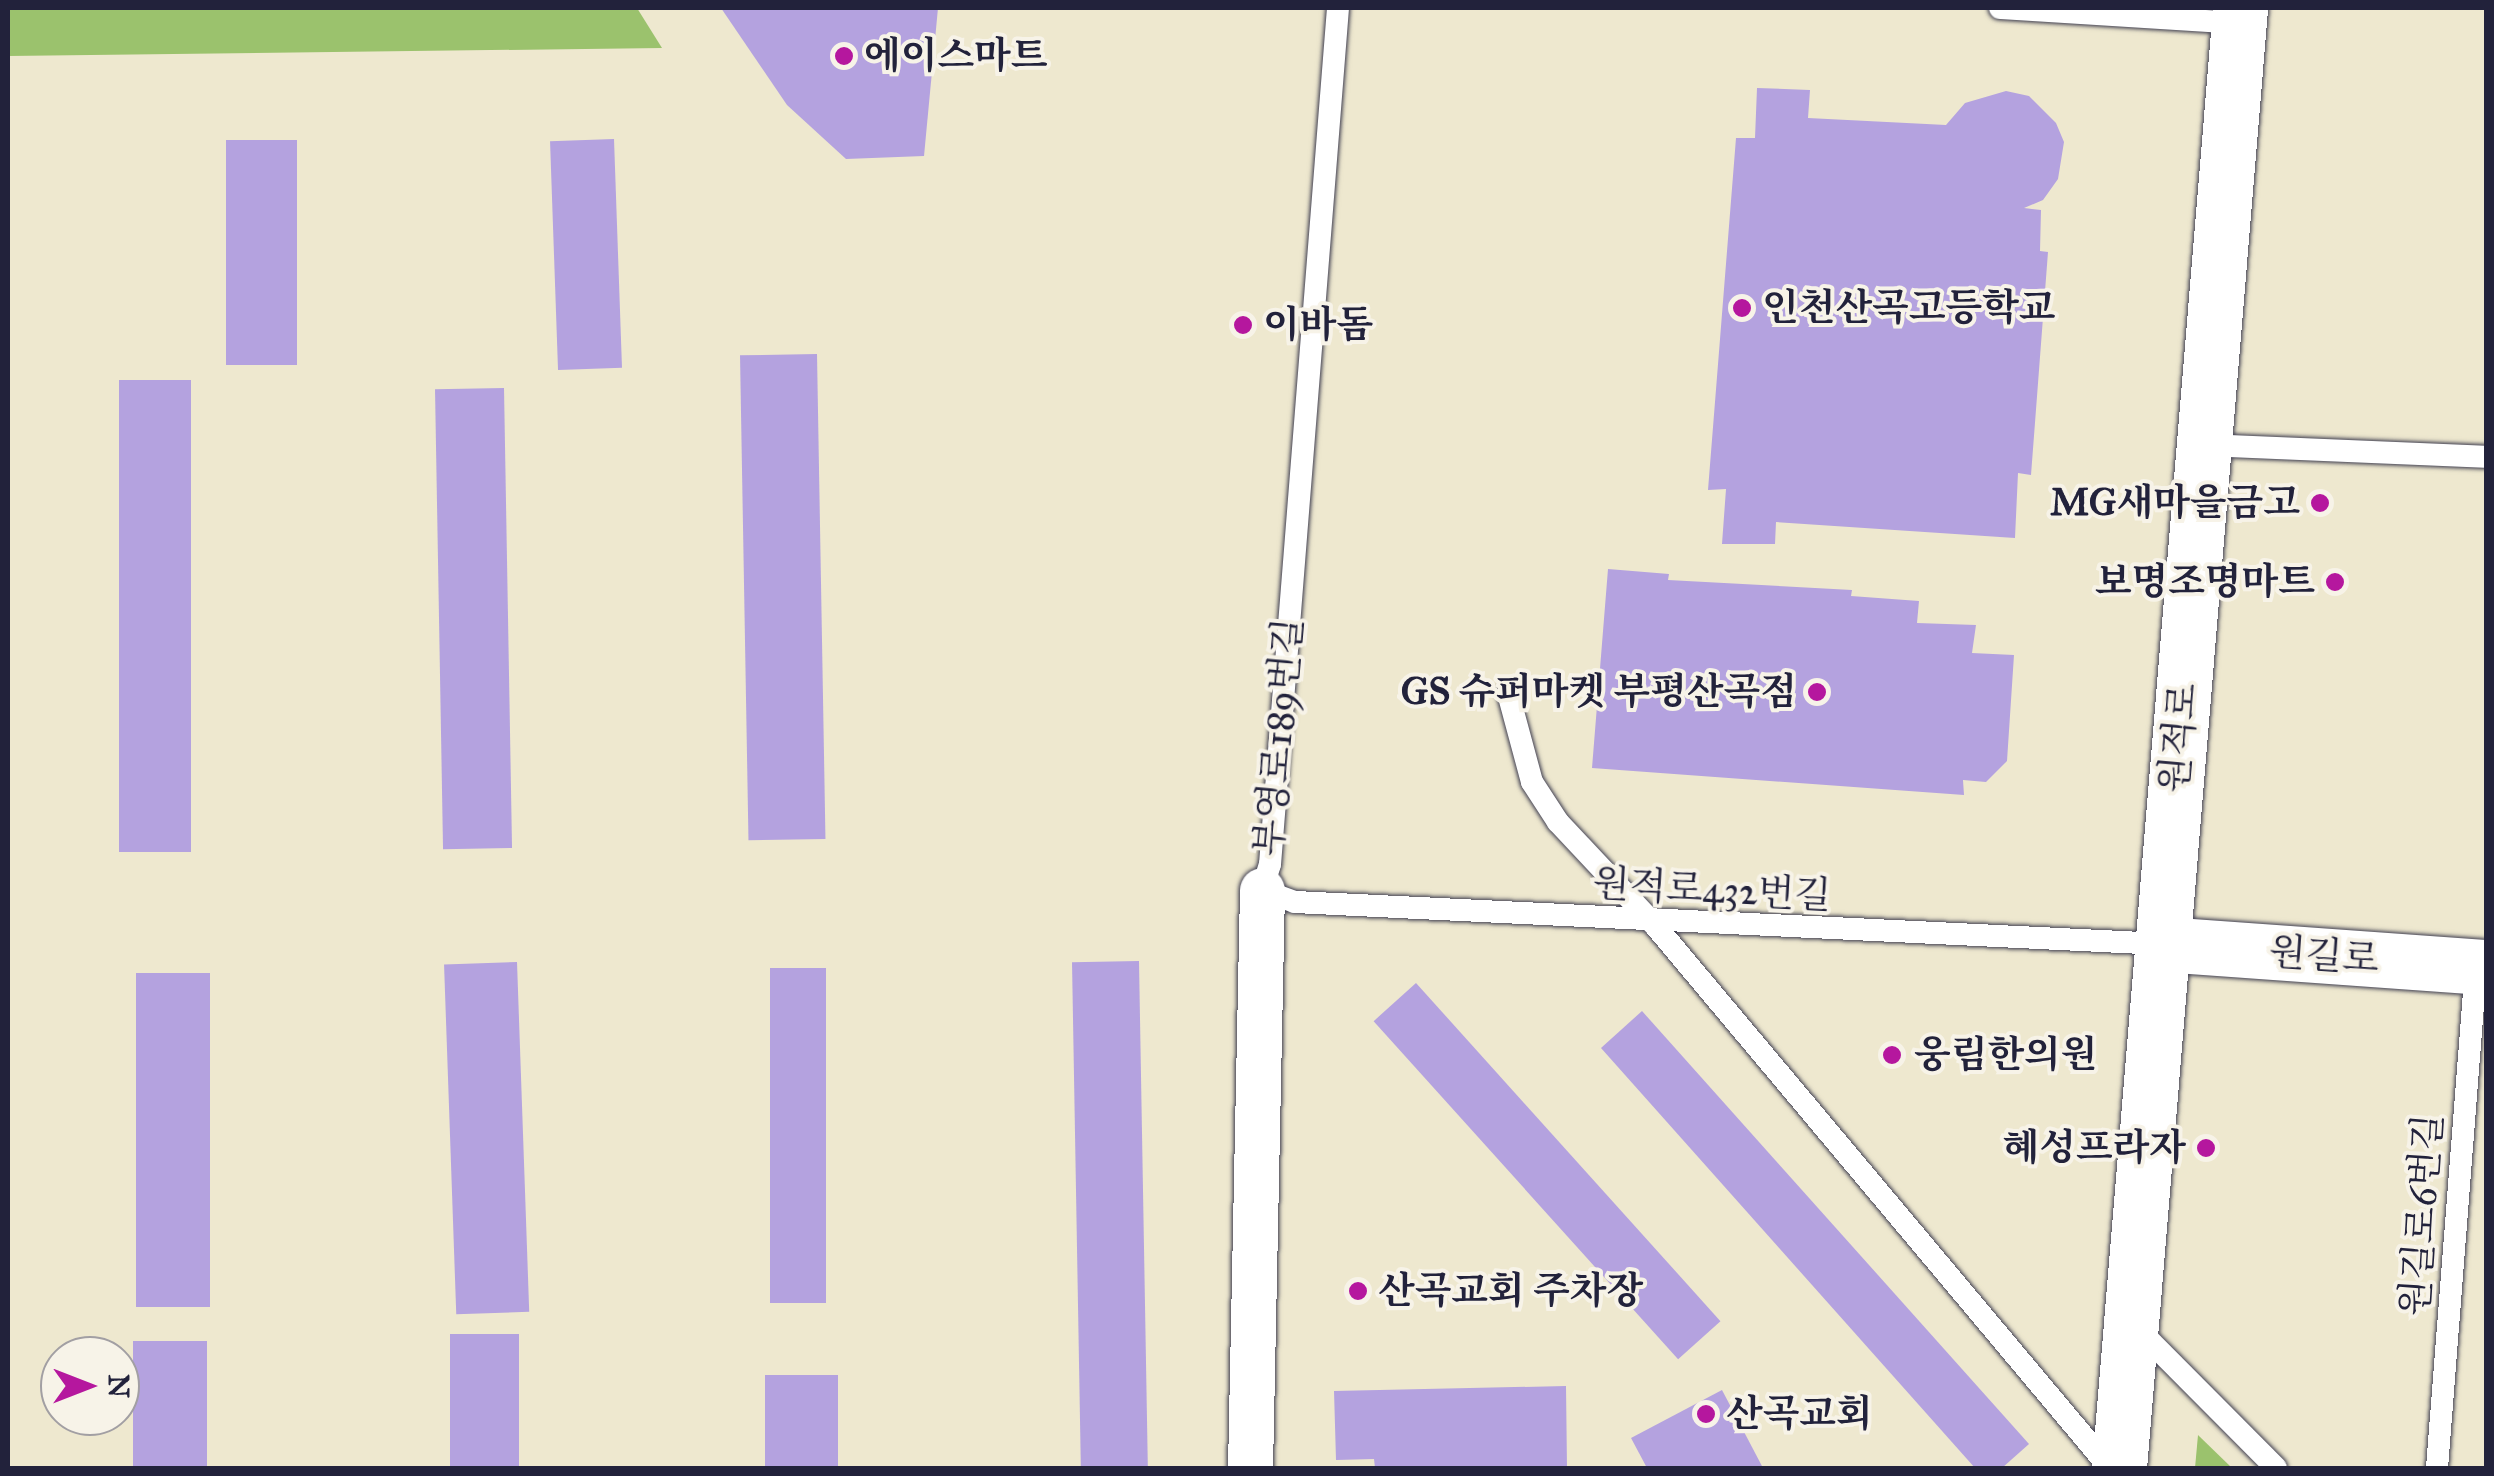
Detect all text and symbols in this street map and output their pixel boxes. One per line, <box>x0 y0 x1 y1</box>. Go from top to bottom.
place label: 에이스마트 <box>864 33 1048 79</box>
marker: 에이스마트 <box>833 45 855 67</box>
place label: 인천산곡고등학교 <box>1762 285 2056 331</box>
marker: 인천산곡고등학교 <box>1731 297 1753 319</box>
place label: 이바돔 <box>1263 302 1373 348</box>
marker: 이바돔 <box>1232 314 1254 336</box>
place label: MG새마을금고 <box>2050 480 2300 526</box>
marker: MG새마을금고 <box>2309 492 2331 514</box>
place label: 보명조명마트 <box>2095 559 2315 605</box>
marker: 보명조명마트 <box>2324 571 2346 593</box>
street label: 부영로189번길 <box>1246 616 1312 858</box>
place label: GS 슈퍼마켓 부평산곡점 <box>1401 669 1797 715</box>
marker: GS 슈퍼마켓 부평산곡점 <box>1806 681 1828 703</box>
street label: 원적로 <box>2151 681 2207 795</box>
street label: 원적로432번길 <box>1592 861 1832 919</box>
street label: 원길로 <box>2267 929 2381 983</box>
place label: 웅림한의원 <box>1914 1032 2098 1078</box>
marker: 웅림한의원 <box>1879 1042 1905 1068</box>
street label: 원길로6번길 <box>2392 1112 2452 1318</box>
place label: 혜성프라자 <box>2002 1125 2186 1171</box>
marker: 혜성프라자 <box>2195 1137 2217 1159</box>
place label: 산곡교회 주차장 <box>1378 1268 1643 1314</box>
marker: 산곡교회 주차장 <box>1347 1280 1369 1302</box>
north arrow <box>40 1336 140 1436</box>
text: N <box>101 1374 136 1398</box>
place label: 산곡교회 <box>1726 1391 1873 1437</box>
marker: 산곡교회 <box>1695 1403 1717 1425</box>

